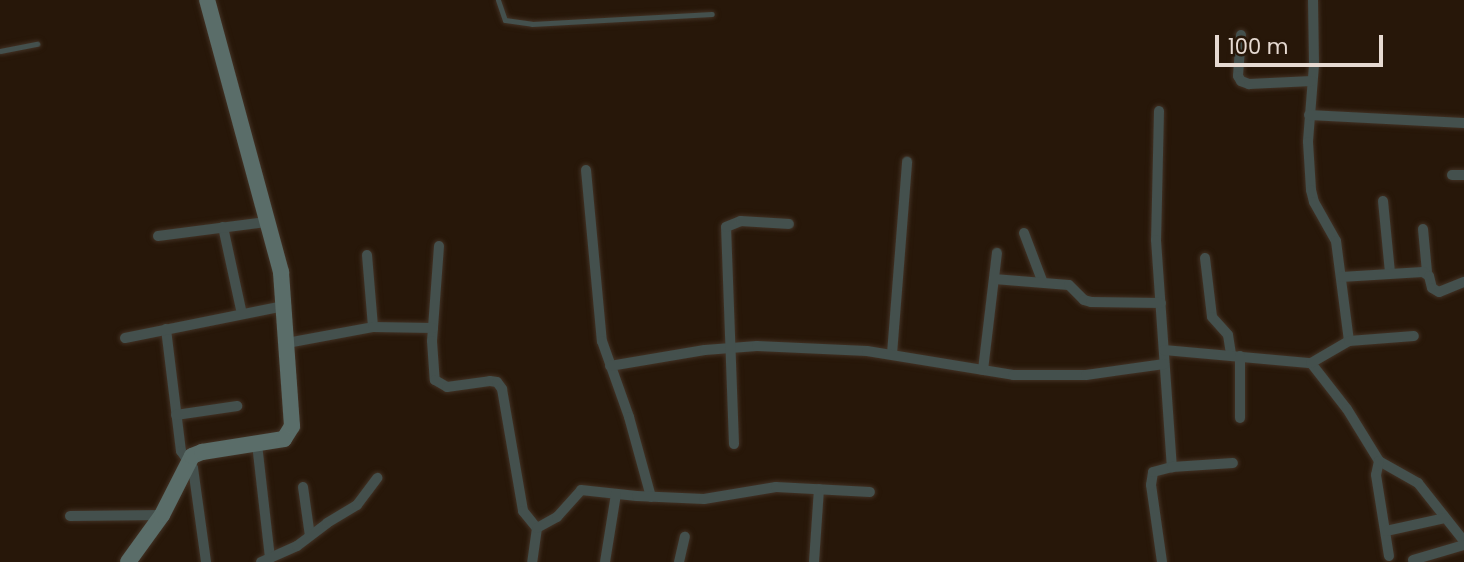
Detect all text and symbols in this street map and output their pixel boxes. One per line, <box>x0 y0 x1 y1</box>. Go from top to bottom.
scale bar <box>1219 21 1387 65</box>
text: 100 m <box>1228 32 1288 61</box>

